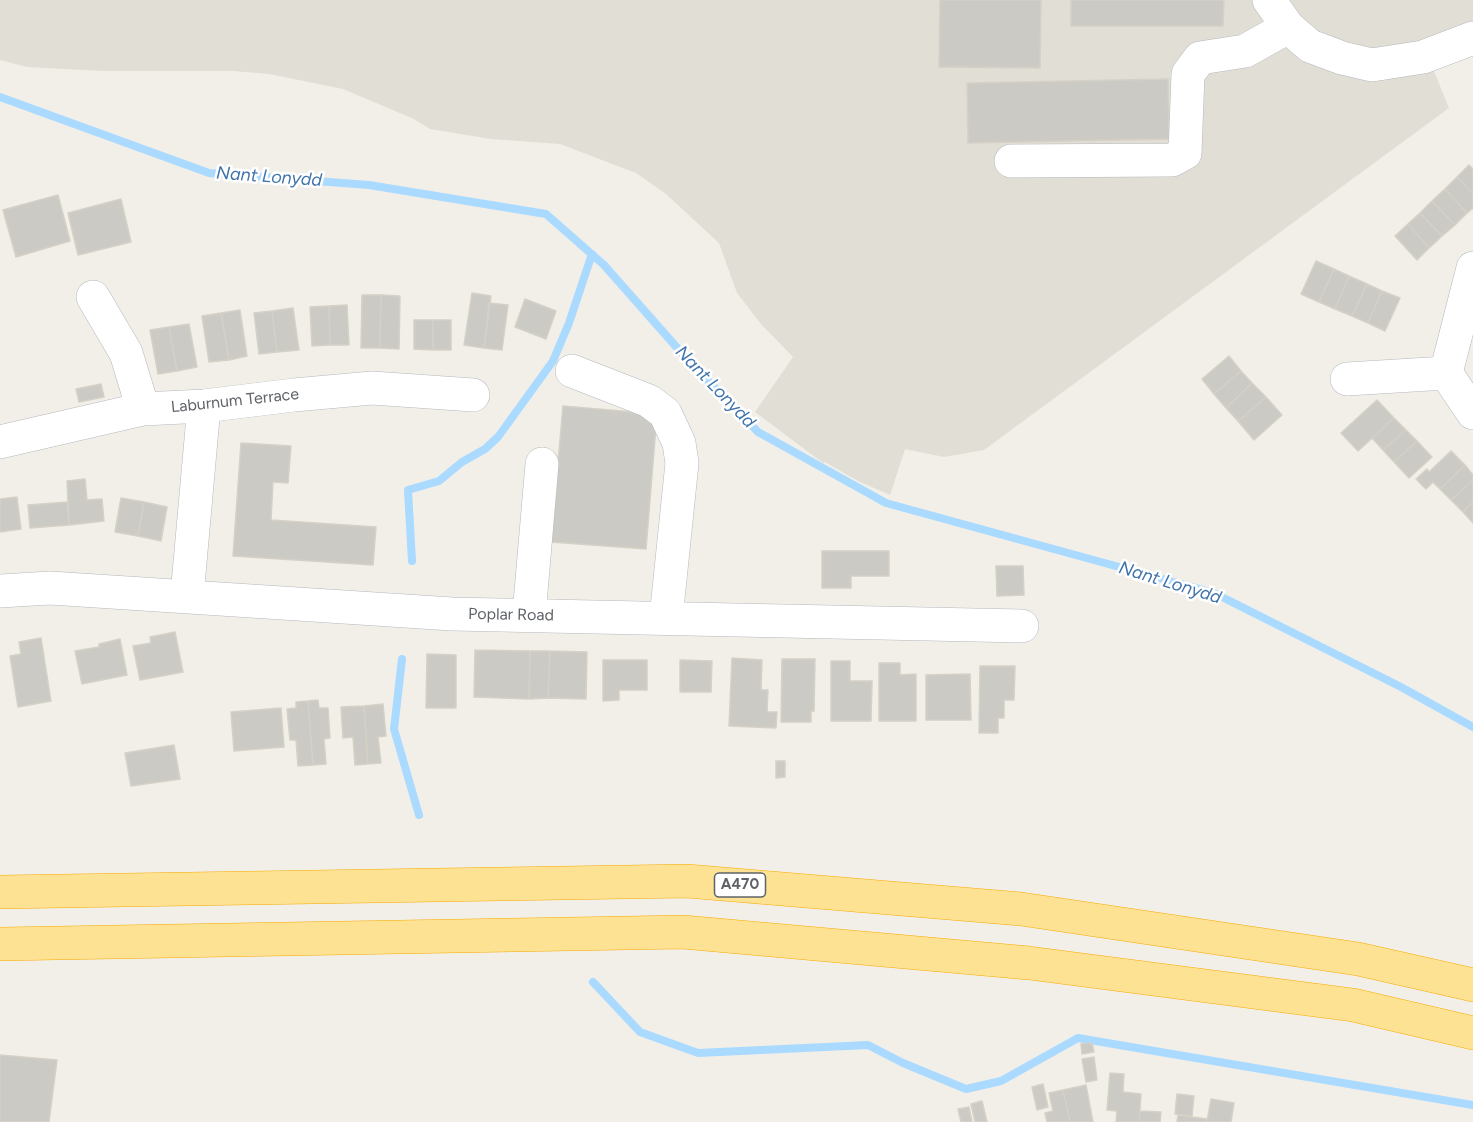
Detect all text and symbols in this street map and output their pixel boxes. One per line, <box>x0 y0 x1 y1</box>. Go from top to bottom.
water label: Nant Lonydd <box>215 163 323 191</box>
water label: Nant Lonydd <box>670 341 760 433</box>
street label: Laburnum Terrace <box>170 385 300 417</box>
water label: Nant Lonydd <box>1116 557 1224 609</box>
street label: Poplar Road <box>468 605 554 625</box>
road number: A470 <box>714 873 766 897</box>

